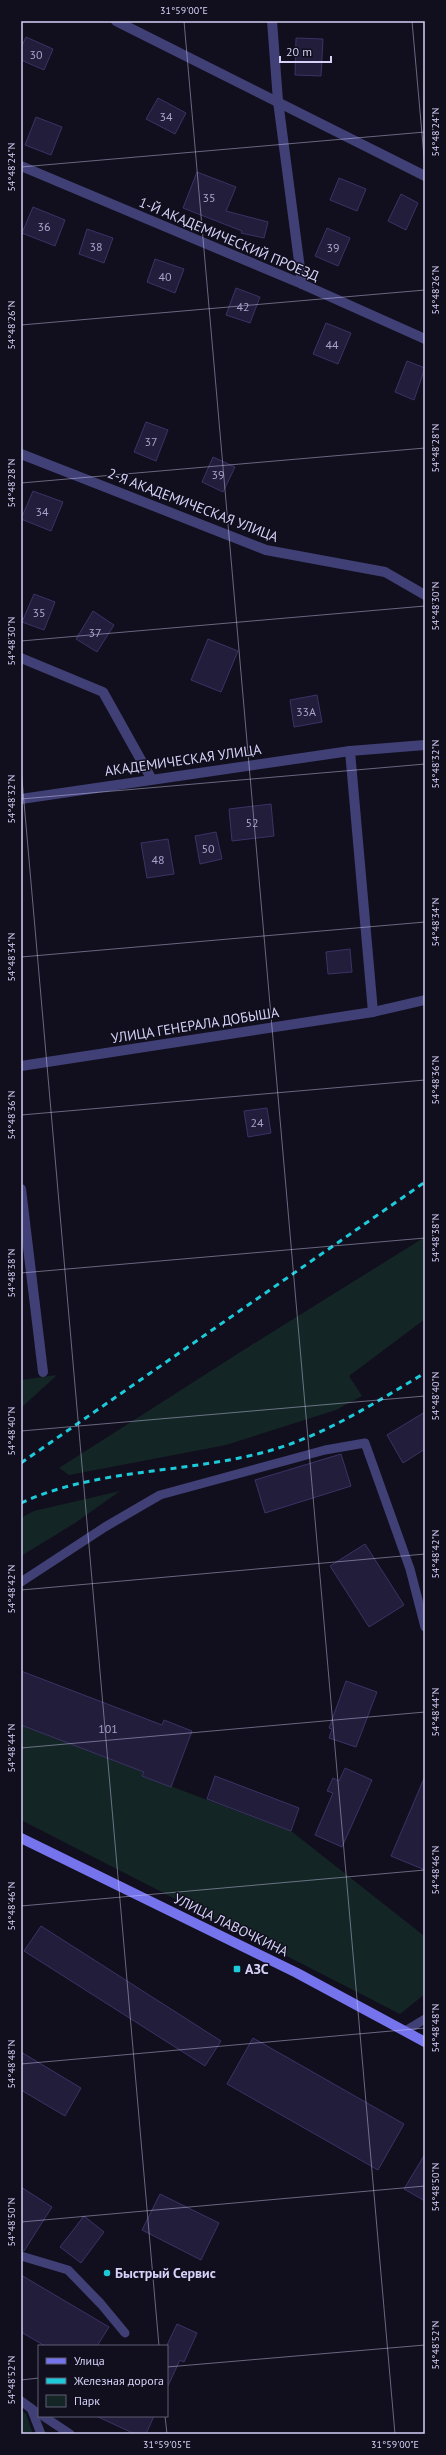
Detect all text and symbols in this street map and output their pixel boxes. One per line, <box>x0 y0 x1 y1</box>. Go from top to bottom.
text: 31°59'00"E <box>160 4 208 17</box>
scale bar <box>280 38 331 64</box>
text: 20 m <box>286 44 312 59</box>
house number: 30 <box>29 47 43 62</box>
text: 54°48'24"N <box>429 107 442 157</box>
house number: 34 <box>159 109 173 124</box>
text: 54°48'24"N <box>5 142 18 192</box>
house number: 35 <box>202 190 216 205</box>
street label: 1-Й АКАДЕМИЧЕСКИЙ ПРОЕЗД <box>136 193 322 285</box>
house number: 36 <box>37 219 51 234</box>
house number: 38 <box>89 239 103 254</box>
house number: 39 <box>326 240 340 255</box>
text: 54°48'26"N <box>429 265 442 315</box>
house number: 40 <box>158 269 172 284</box>
house number: 42 <box>236 299 250 314</box>
text: 54°48'26"N <box>5 300 18 350</box>
house number: 44 <box>325 337 339 352</box>
text: 54°48'28"N <box>429 423 442 473</box>
house number: 37 <box>144 434 158 449</box>
text: 54°48'28"N <box>5 458 18 508</box>
street label: 2-Я АКАДЕМИЧЕСКАЯ УЛИЦА <box>105 464 282 546</box>
house number: 39 <box>211 467 225 482</box>
house number: 34 <box>35 504 49 519</box>
text: 54°48'30"N <box>429 581 442 631</box>
house number: 35 <box>32 605 46 620</box>
text: 54°48'30"N <box>5 616 18 666</box>
house number: 37 <box>88 625 102 640</box>
house number: 33А <box>296 704 316 719</box>
text: 54°48'32"N <box>429 739 442 789</box>
street label: АКАДЕМИЧЕСКАЯ УЛИЦА <box>104 740 263 780</box>
text: 54°48'32"N <box>5 774 18 824</box>
house number: 52 <box>245 815 259 830</box>
house number: 50 <box>201 841 215 856</box>
house number: 48 <box>151 852 165 867</box>
text: 54°48'34"N <box>429 897 442 947</box>
text: 54°48'34"N <box>5 932 18 982</box>
street label: УЛИЦА ГЕНЕРАЛА ДОБЫША <box>110 1003 281 1047</box>
text: 54°48'36"N <box>429 1055 442 1105</box>
text: 54°48'36"N <box>5 1090 18 1140</box>
house number: 24 <box>250 1115 264 1130</box>
text: 54°48'38"N <box>429 1213 442 1263</box>
text: 54°48'38"N <box>5 1248 18 1298</box>
text: 54°48'40"N <box>429 1371 442 1421</box>
text: 54°48'40"N <box>5 1406 18 1456</box>
text: 54°48'42"N <box>429 1529 442 1579</box>
text: 54°48'42"N <box>5 1564 18 1614</box>
text: 54°48'44"N <box>429 1687 442 1737</box>
house number: 101 <box>98 1721 118 1736</box>
text: 54°48'44"N <box>5 1723 18 1773</box>
text: 54°48'46"N <box>429 1845 442 1895</box>
text: 54°48'46"N <box>5 1881 18 1931</box>
street label: УЛИЦА ЛАВОЧКИНА <box>171 1889 292 1961</box>
place label: АЗС <box>245 1960 269 1978</box>
marker: АЗС <box>232 1964 242 1974</box>
text: 54°48'48"N <box>429 2003 442 2053</box>
text: 54°48'48"N <box>5 2039 18 2089</box>
text: 54°48'50"N <box>429 2162 442 2212</box>
text: 54°48'50"N <box>5 2197 18 2247</box>
place label: Быстрый Сервис <box>115 2264 216 2282</box>
marker: Быстрый Сервис <box>102 2268 112 2278</box>
text: 54°48'52"N <box>429 2320 442 2370</box>
legend <box>38 2345 168 2417</box>
text: Улица <box>74 2353 105 2368</box>
text: 54°48'52"N <box>5 2355 18 2405</box>
text: Железная дорога <box>73 2373 164 2388</box>
text: Парк <box>74 2393 100 2408</box>
text: 31°59'05"E <box>143 2438 191 2451</box>
text: 31°59'00"E <box>371 2438 419 2451</box>

